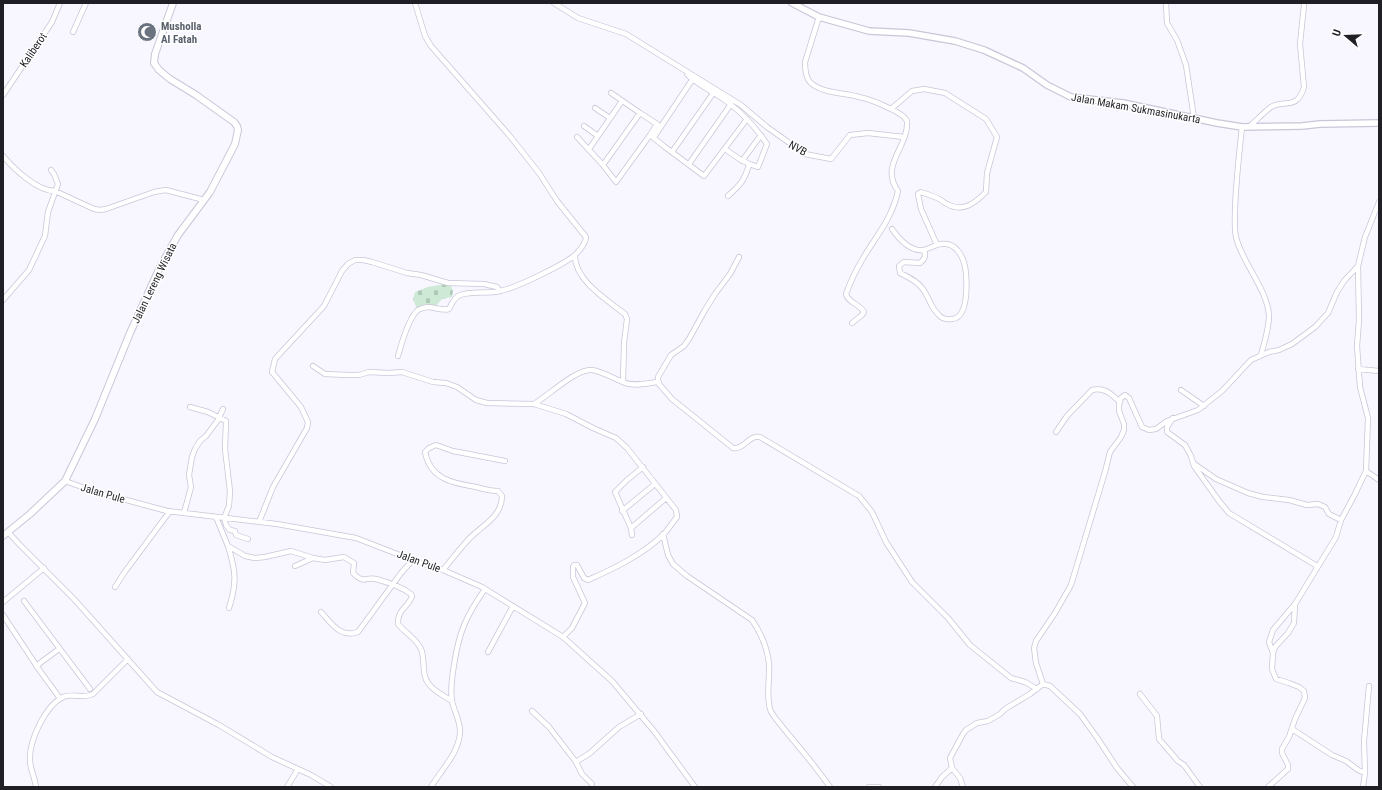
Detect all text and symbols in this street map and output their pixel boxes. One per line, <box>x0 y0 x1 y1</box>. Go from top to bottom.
north arrow <box>1326 16 1366 56</box>
place label: Musholla Al Fatah <box>161 20 201 46</box>
mosque icon: Musholla Al Fatah <box>136 21 158 43</box>
text: U <box>1330 28 1344 38</box>
street label: Kaliberot <box>17 31 50 70</box>
street label: Jalan Makam Sukmasinukarta <box>1070 91 1202 126</box>
street label: NVB <box>786 138 809 159</box>
street label: Jalan Lereng Wisata <box>129 241 180 326</box>
street label: Jalan Pule <box>79 481 126 506</box>
street label: Jalan Pule <box>395 548 442 575</box>

